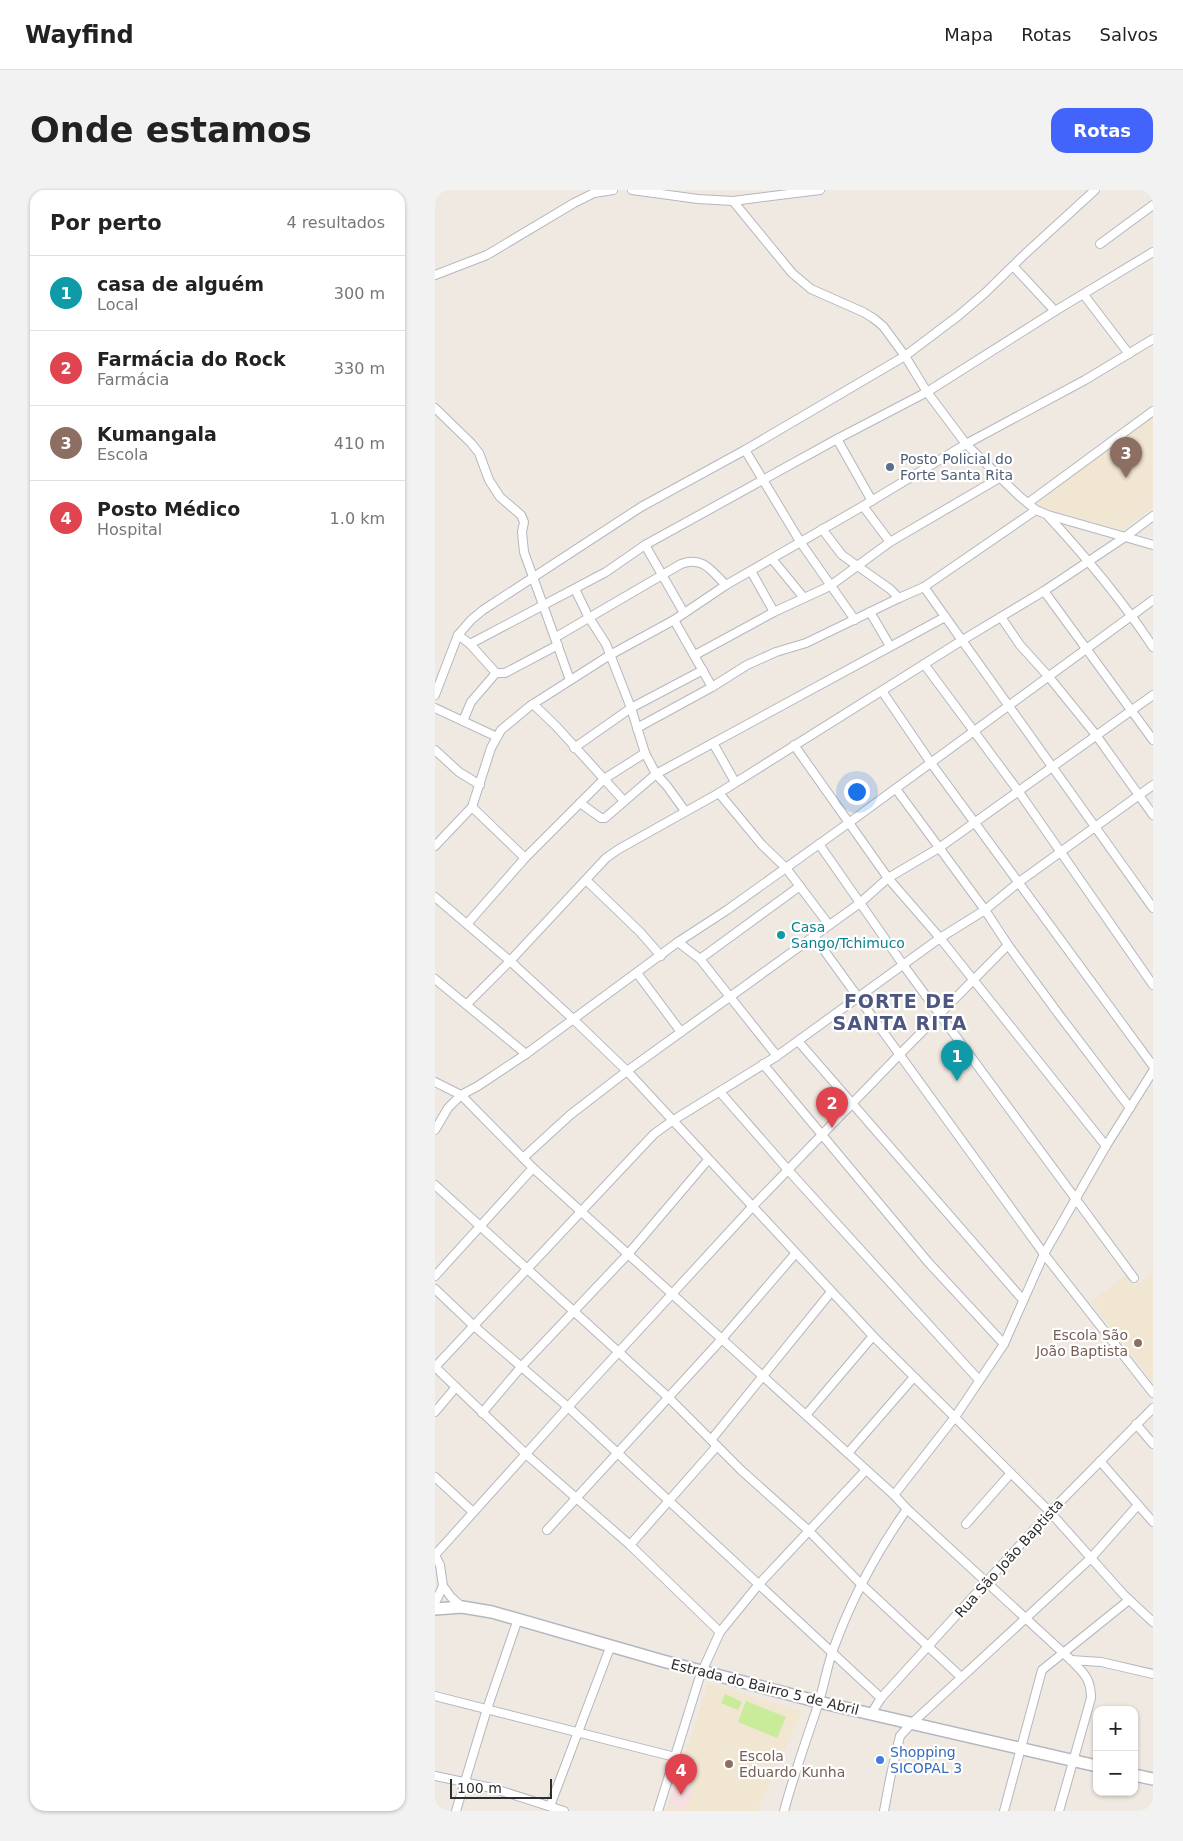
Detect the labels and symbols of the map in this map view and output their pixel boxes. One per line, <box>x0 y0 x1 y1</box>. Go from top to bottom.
pin: 3 <box>1110 437 1142 478</box>
place label: Posto Policial do Forte Santa Rita <box>900 451 1013 483</box>
marker: Posto Policial do Forte Santa Rita <box>884 461 896 473</box>
your location <box>844 779 870 805</box>
place label: Casa Sango/Tchimuco <box>791 919 905 951</box>
marker: Casa Sango/Tchimuco <box>775 929 787 941</box>
district label: FORTE DE SANTA RITA <box>833 990 967 1034</box>
pin: 1 <box>941 1040 973 1081</box>
pin: 2 <box>816 1087 848 1128</box>
place label: Escola São João Baptista <box>1035 1327 1128 1359</box>
marker: Escola São João Baptista <box>1132 1337 1144 1349</box>
street label: Rua São João Baptista <box>952 1496 1066 1620</box>
street label: Estrada do Bairro 5 de Abril <box>669 1656 861 1718</box>
place label: Shopping SICOPAL 3 <box>890 1744 962 1776</box>
place label: Escola Eduardo Kunha <box>739 1748 845 1780</box>
pin: 4 <box>665 1754 697 1795</box>
marker: Shopping SICOPAL 3 <box>874 1754 886 1766</box>
marker: Escola Eduardo Kunha <box>723 1758 735 1770</box>
scale bar <box>450 1776 553 1799</box>

